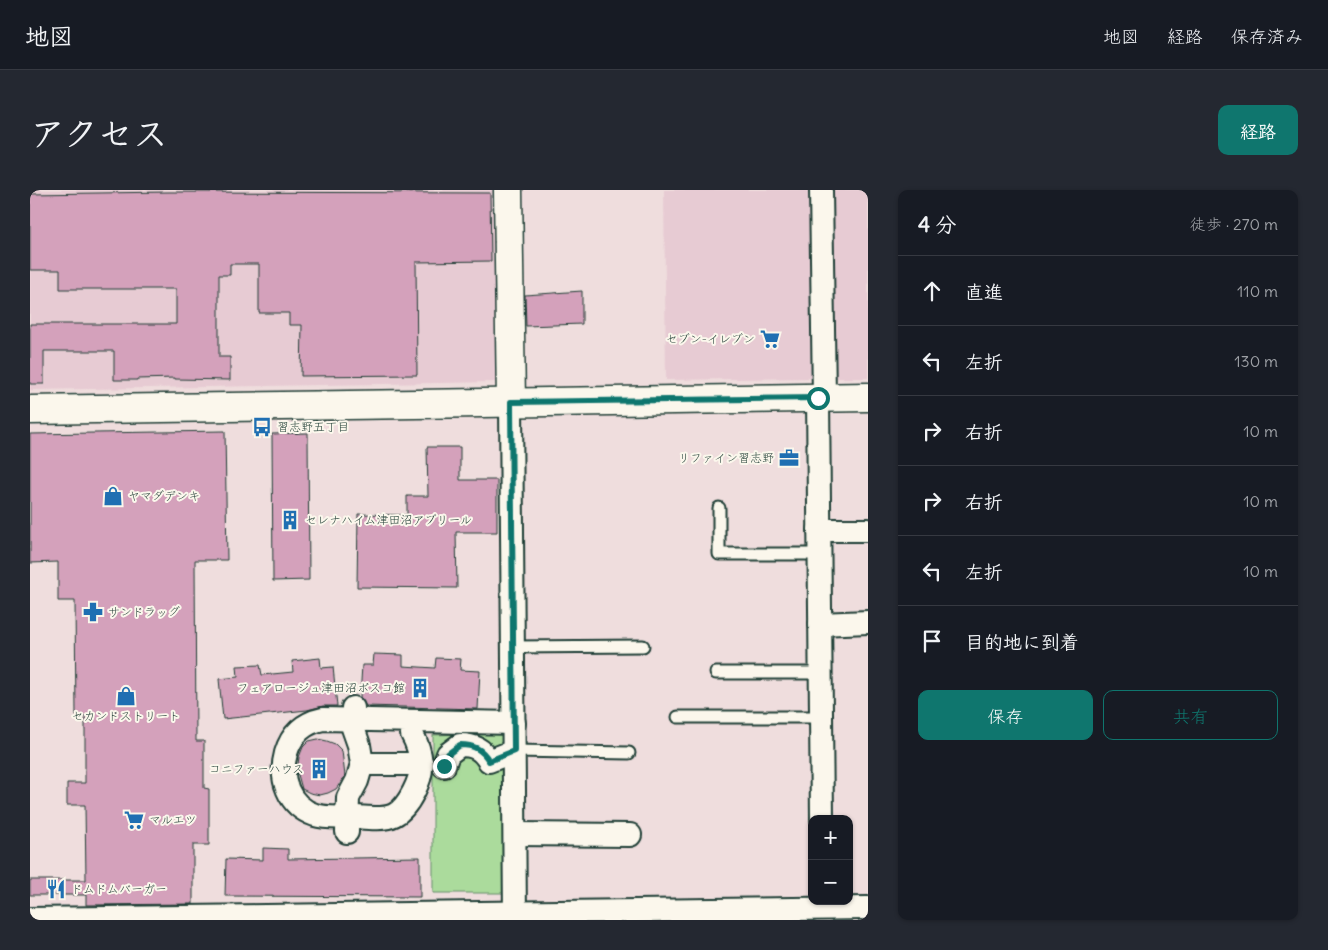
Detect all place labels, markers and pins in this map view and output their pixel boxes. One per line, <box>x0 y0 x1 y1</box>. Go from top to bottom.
supermarket icon: セブン-イレブン <box>759 328 781 350</box>
place label: セブン-イレブン <box>666 331 755 346</box>
bus stop icon: 習志野五丁目 <box>251 416 273 438</box>
place label: 習志野五丁目 <box>277 419 349 434</box>
office icon: リファイン習志野 <box>778 447 800 469</box>
place label: リファイン習志野 <box>678 450 774 465</box>
shop icon: ヤマダデンキ <box>102 485 124 507</box>
place label: ヤマダデンキ <box>128 488 200 503</box>
building icon: セレナハイム津田沼アブリール <box>279 509 301 531</box>
place label: セレナハイム津田沼アブリール <box>305 512 472 527</box>
pharmacy icon: サンドラッグ <box>82 601 104 623</box>
place label: サンドラッグ <box>108 604 180 619</box>
building icon: フェアロージュ津田沼ボスコ館 <box>409 677 431 699</box>
place label: フェアロージュ津田沼ボスコ館 <box>237 680 405 695</box>
shop icon: セカンドストリート <box>115 685 137 707</box>
place label: セカンドストリート <box>72 708 180 723</box>
building icon: コニファーハウス <box>308 758 330 780</box>
place label: コニファーハウス <box>209 761 304 776</box>
supermarket icon: マルエツ <box>123 809 145 831</box>
place label: マルエツ <box>149 812 197 827</box>
restaurant icon: ドムドムバーガー <box>45 878 67 900</box>
place label: ドムドムバーガー <box>71 881 167 896</box>

